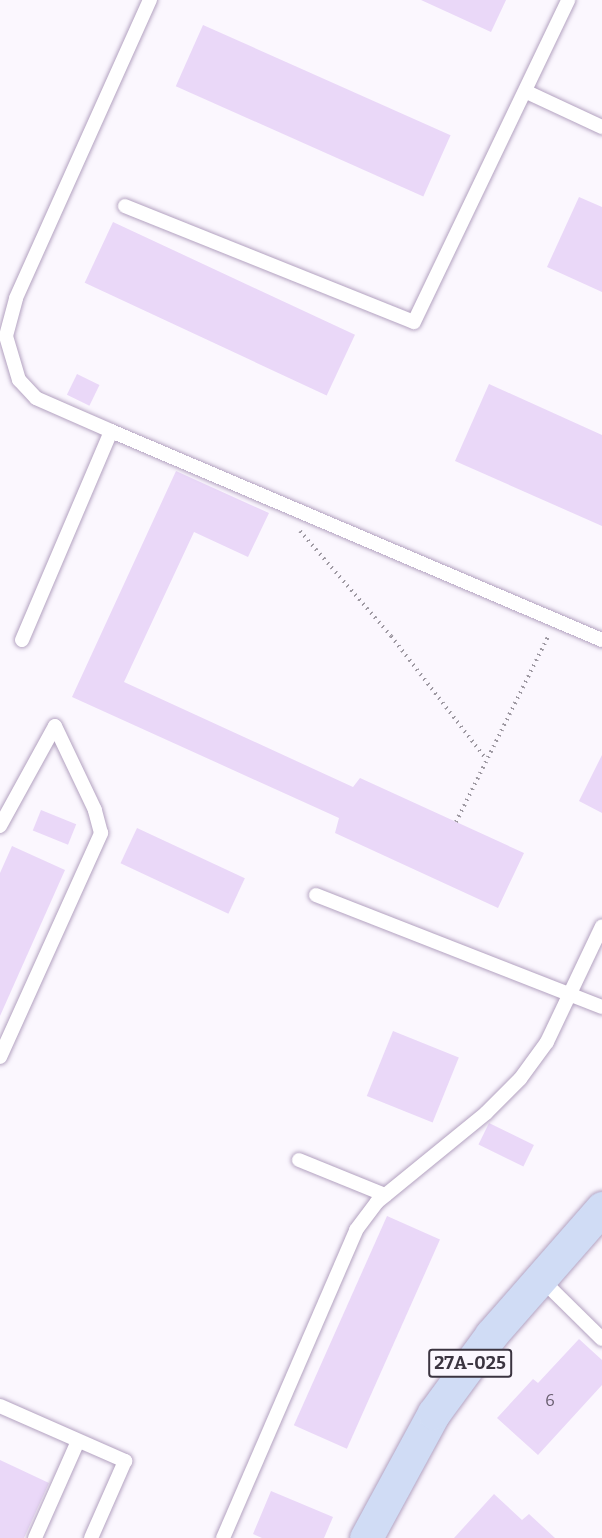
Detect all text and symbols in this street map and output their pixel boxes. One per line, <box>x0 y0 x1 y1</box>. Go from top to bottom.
road number: 27А-025 <box>428 1348 512 1378</box>
house number: 6 <box>545 1391 555 1411</box>

